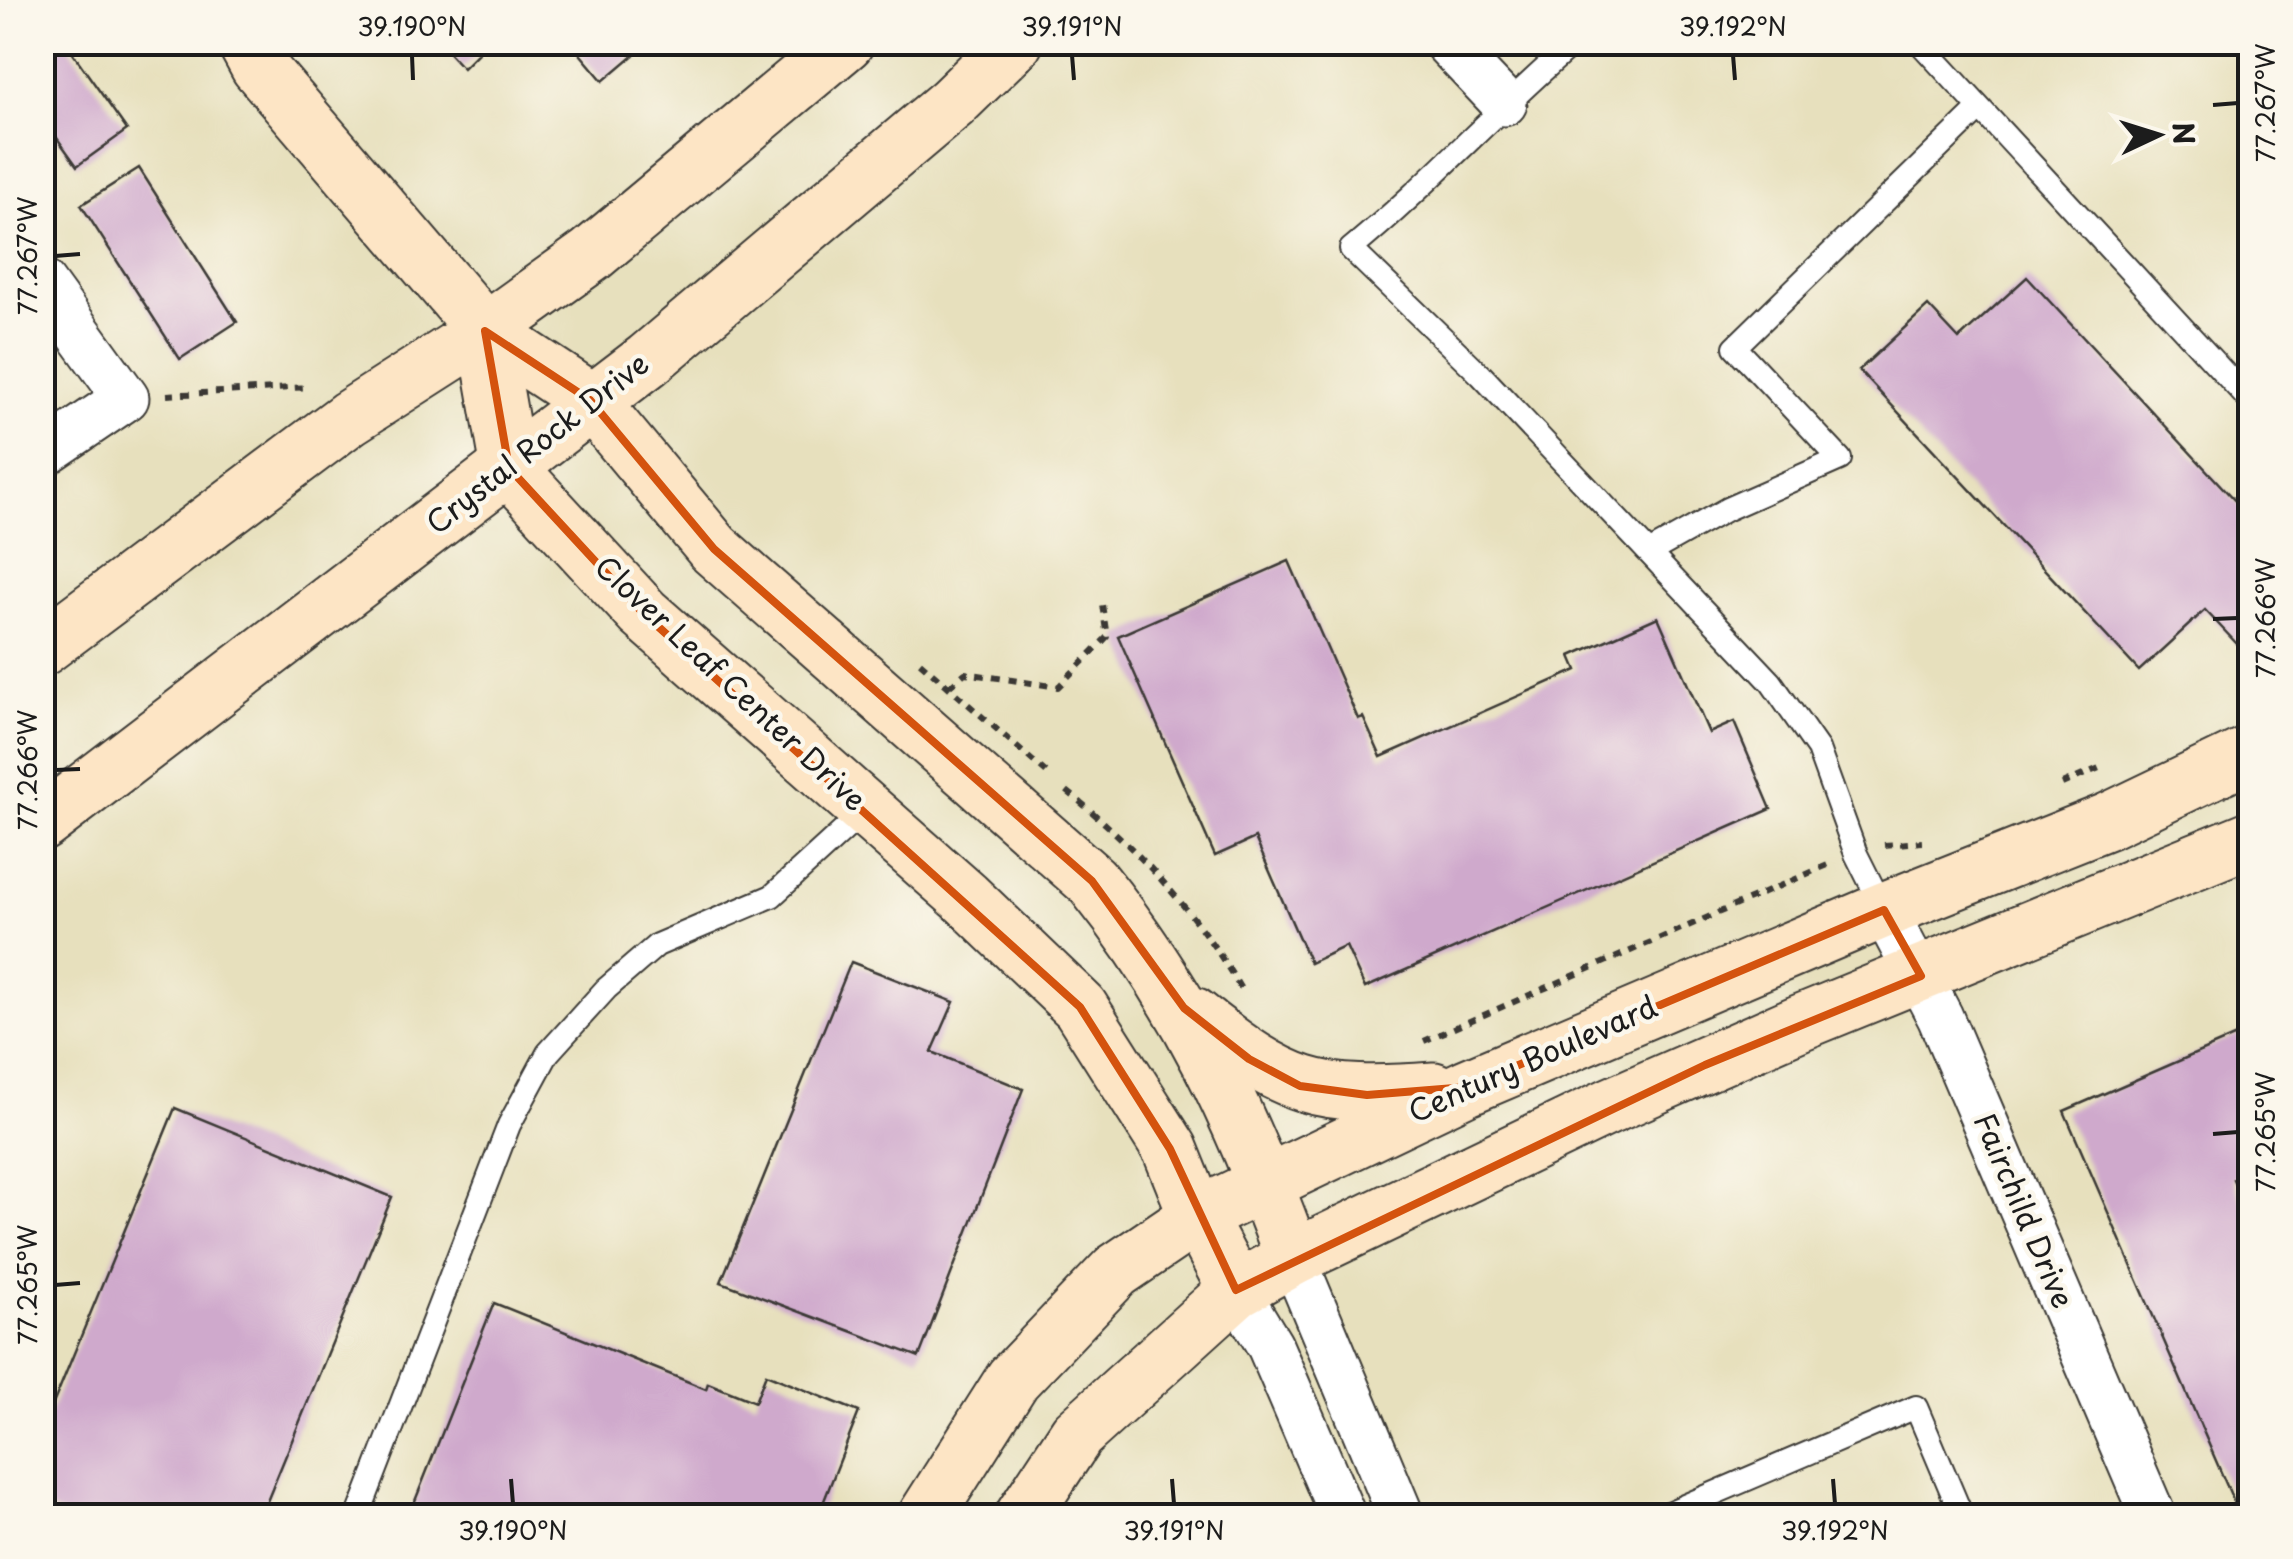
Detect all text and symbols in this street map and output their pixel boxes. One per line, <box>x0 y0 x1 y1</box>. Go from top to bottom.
text: 39.190°N <box>357 7 467 45</box>
text: 39.191°N <box>1021 7 1123 45</box>
text: 39.192°N <box>1679 7 1787 45</box>
text: 77.267°W <box>2246 43 2284 162</box>
north arrow <box>2108 85 2208 185</box>
text: N <box>2162 121 2207 146</box>
text: 77.267°W <box>8 196 46 315</box>
street label: Crystal Rock Drive <box>415 341 658 544</box>
street label: Clover Leaf Center Drive <box>586 544 878 821</box>
text: 77.266°W <box>2246 557 2284 678</box>
text: 77.266°W <box>8 709 46 830</box>
street label: Century Boulevard <box>1400 983 1664 1133</box>
text: 77.265°W <box>2246 1072 2284 1192</box>
street label: Fairchild Drive <box>1964 1105 2087 1315</box>
text: 77.265°W <box>8 1225 46 1345</box>
text: 39.190°N <box>458 1511 568 1549</box>
text: 39.191°N <box>1123 1511 1225 1549</box>
text: 39.192°N <box>1781 1511 1889 1549</box>

